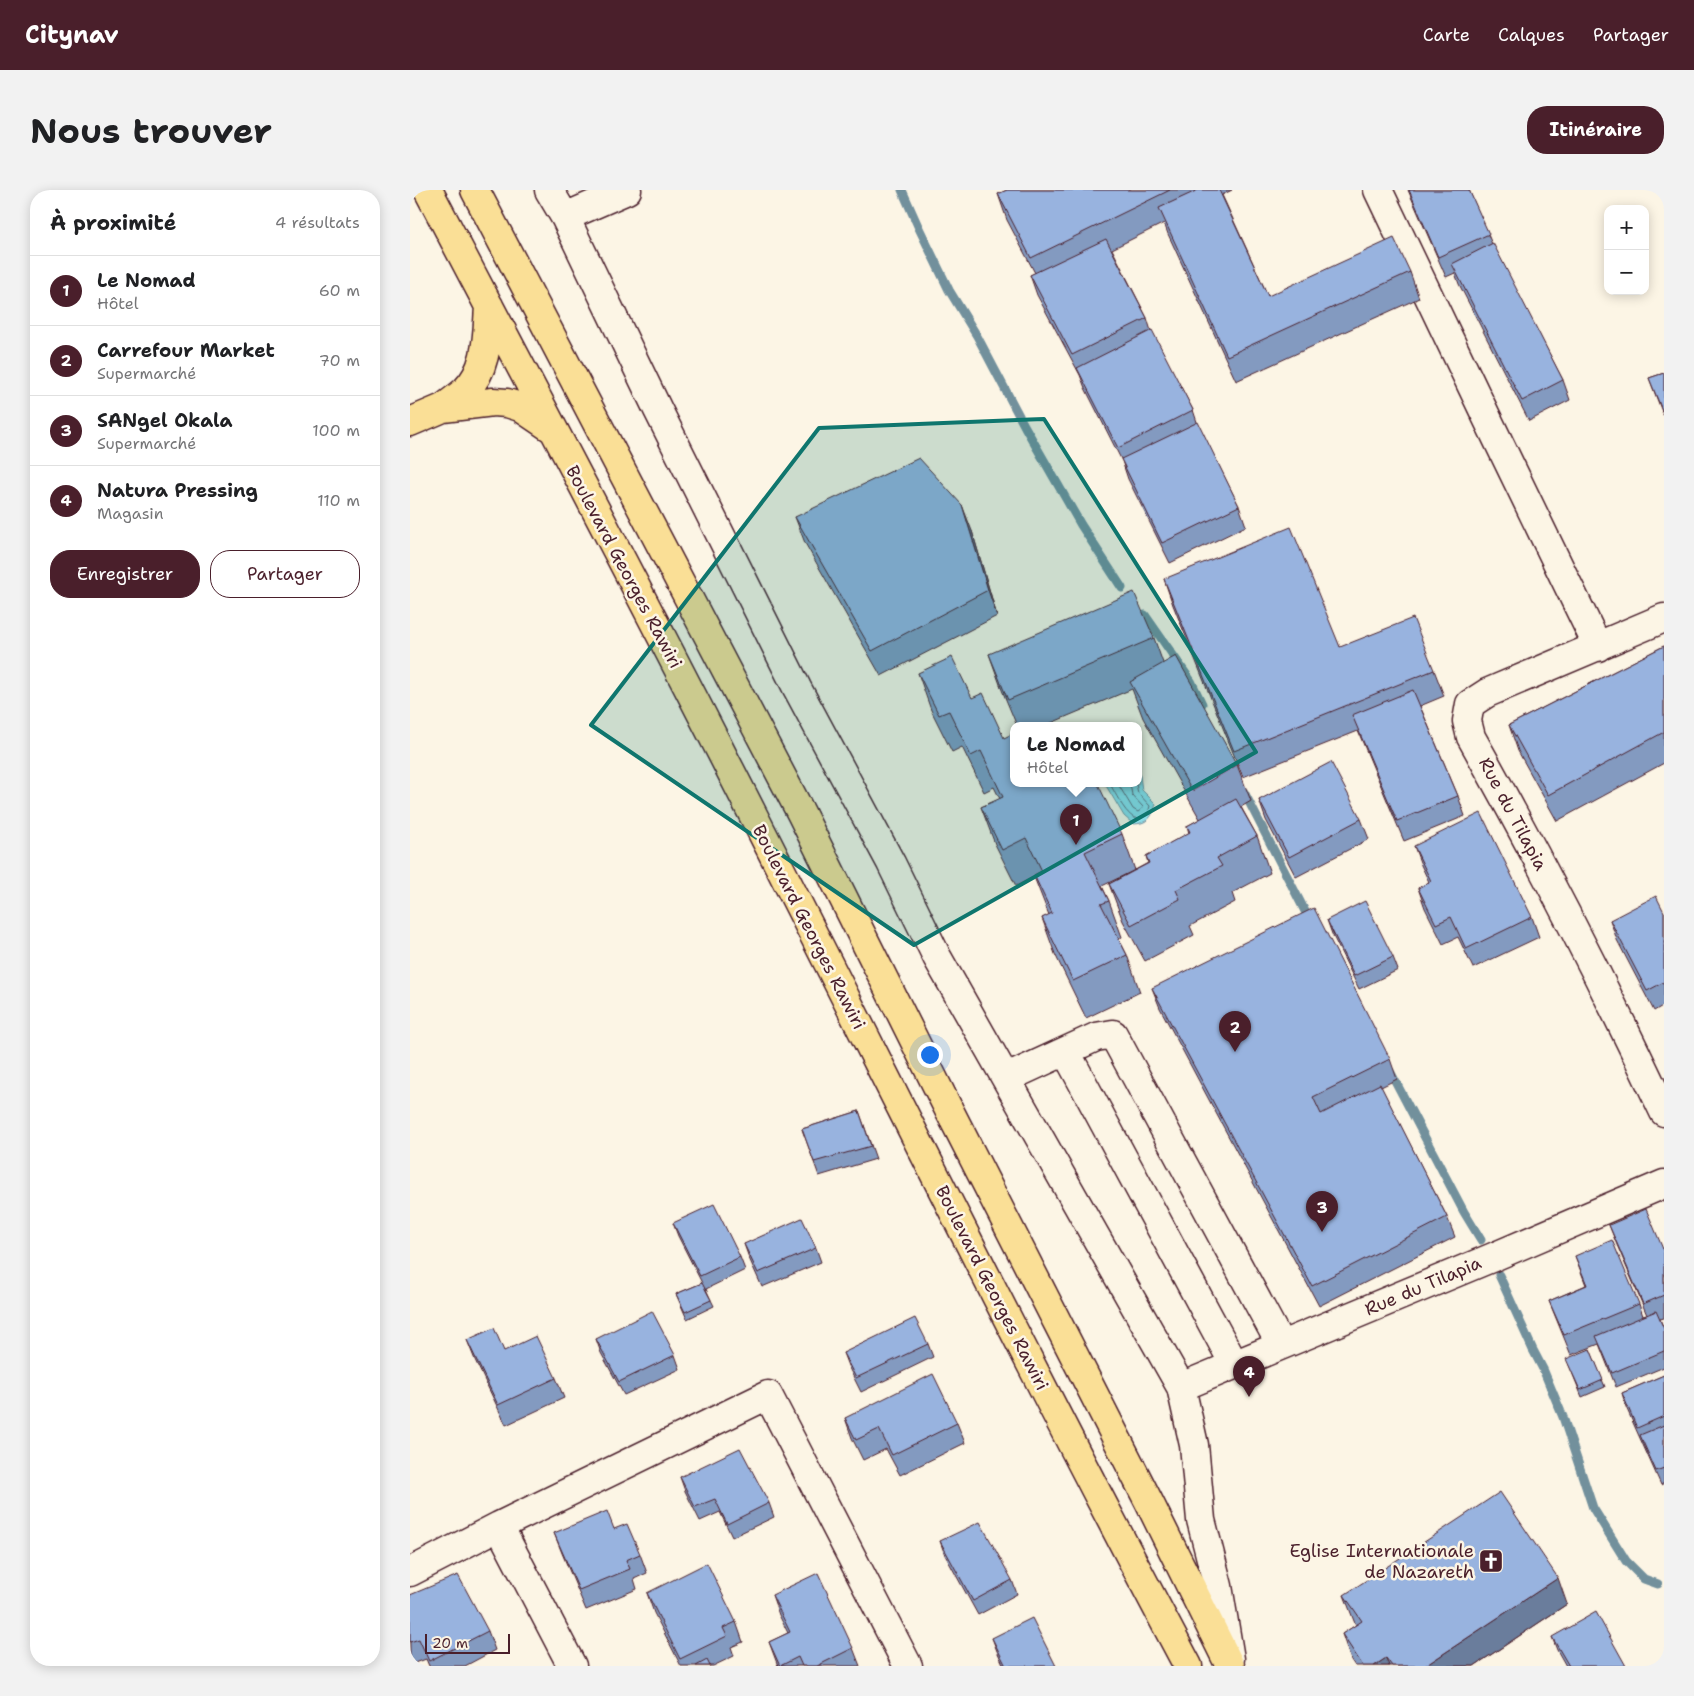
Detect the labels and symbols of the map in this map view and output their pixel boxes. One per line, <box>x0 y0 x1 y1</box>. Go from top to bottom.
street label: Boulevard Georges Rawiri <box>560 461 688 673</box>
street label: Rue du Tilapia <box>1473 753 1553 875</box>
pin: 1 <box>1060 804 1092 845</box>
street label: Boulevard Georges Rawiri <box>747 821 871 1033</box>
pin: 2 <box>1219 1011 1251 1052</box>
your location <box>917 1042 943 1068</box>
street label: Boulevard Georges Rawiri <box>930 1182 1054 1394</box>
pin: 3 <box>1306 1191 1338 1232</box>
street label: Rue du Tilapia <box>1361 1251 1485 1321</box>
pin: 4 <box>1233 1356 1265 1397</box>
place label: Eglise Internationale de Nazareth <box>1289 1539 1474 1584</box>
church icon: Eglise Internationale de Nazareth <box>1478 1548 1504 1574</box>
scale bar <box>425 1631 510 1654</box>

